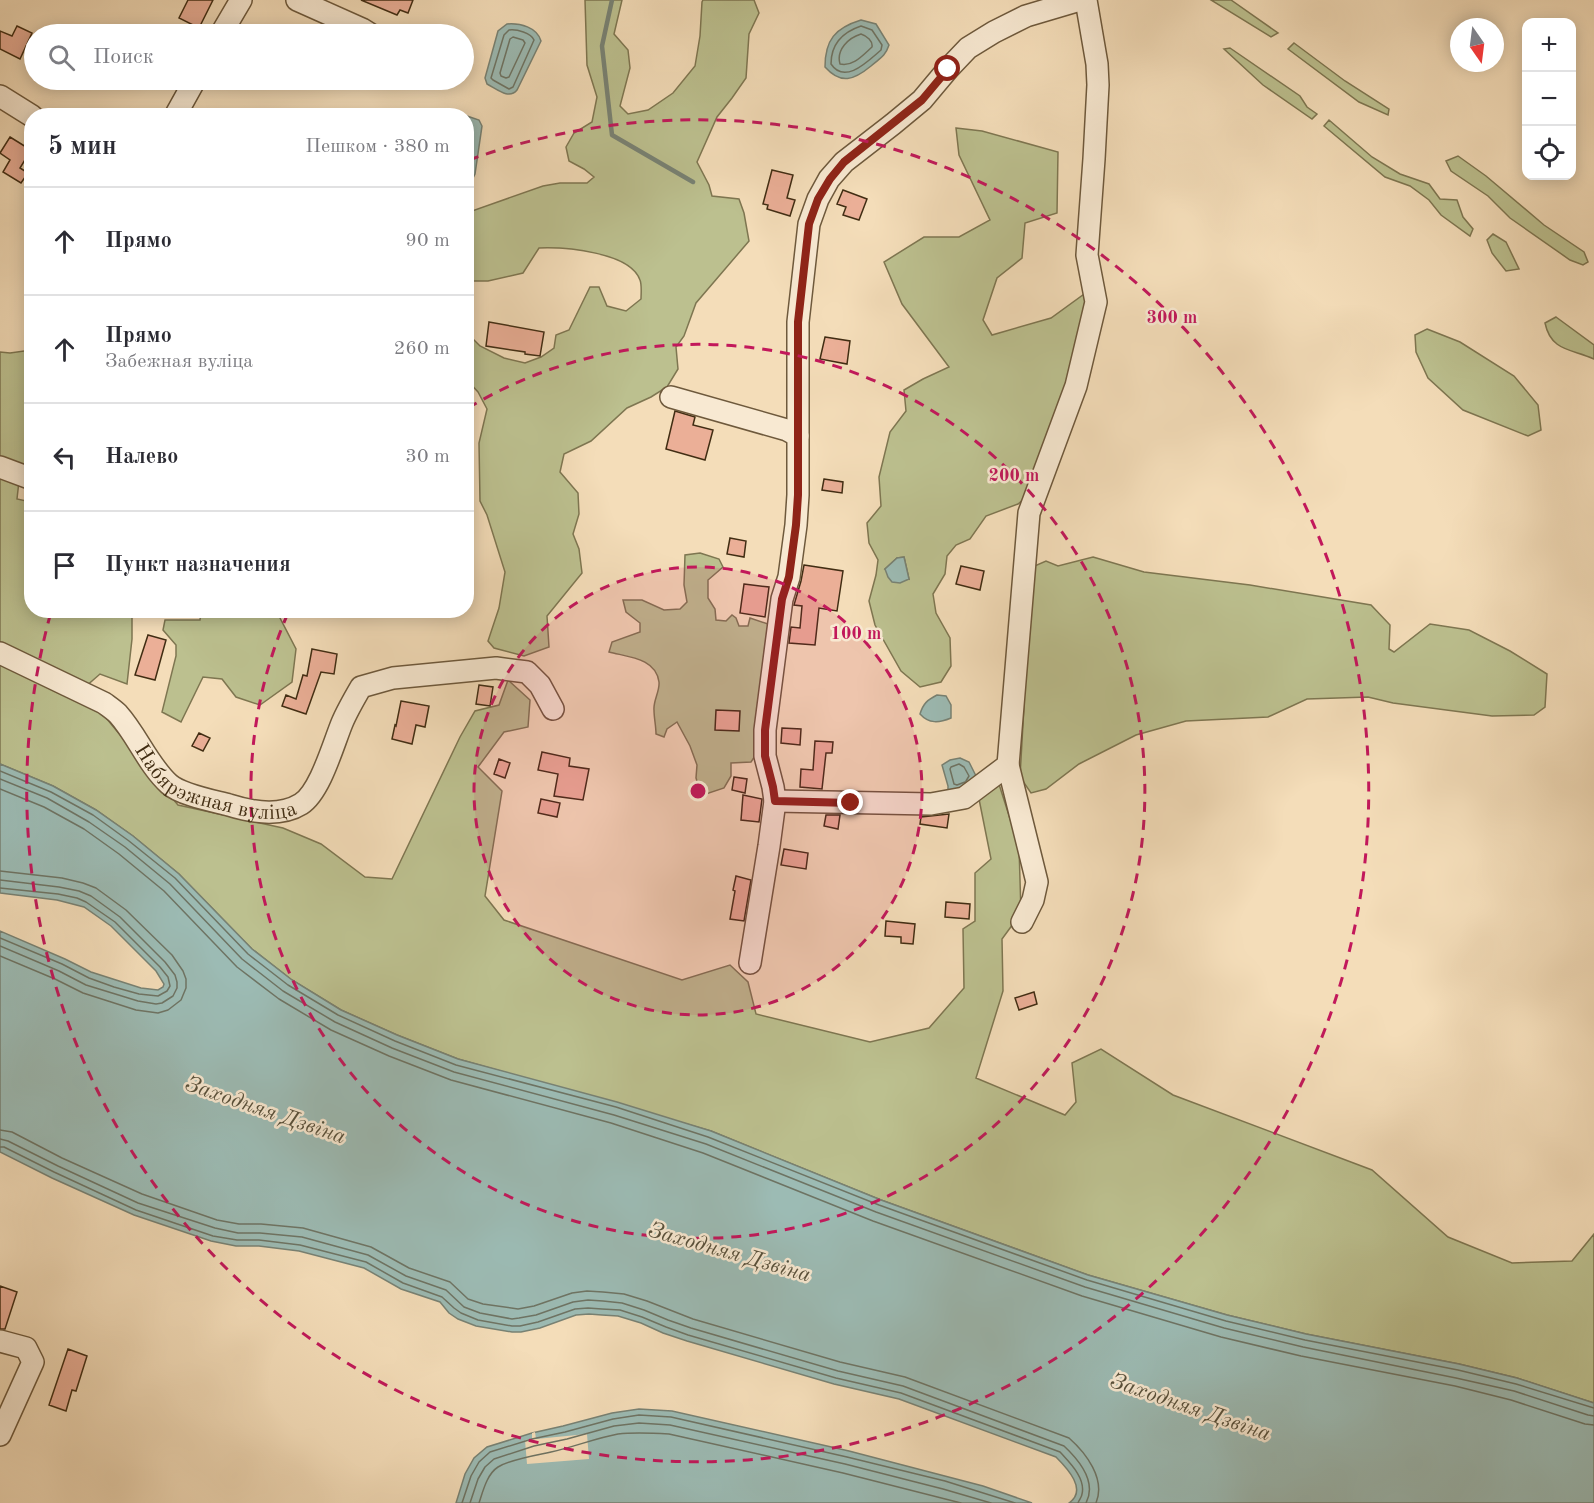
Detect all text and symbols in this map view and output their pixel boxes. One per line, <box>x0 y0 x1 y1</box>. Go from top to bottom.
north arrow <box>1450 18 1504 72</box>
map controls <box>1522 18 1576 180</box>
button: + <box>1522 18 1576 72</box>
search box <box>24 24 474 90</box>
icon: search <box>45 41 78 74</box>
text: Поиск <box>93 46 154 68</box>
route start <box>934 55 960 81</box>
button: − <box>1522 72 1576 126</box>
button: locate <box>1522 126 1576 180</box>
text: 5 мин <box>48 134 117 160</box>
text: Пешком · 380 m <box>305 137 450 157</box>
icon: ahead <box>48 225 81 258</box>
text: Прямо <box>105 230 172 252</box>
text: 90 m <box>405 231 450 251</box>
text: 300 m <box>1147 309 1197 327</box>
text: Прямо <box>105 325 172 347</box>
icon: ahead <box>48 333 81 366</box>
text: 260 m <box>394 339 450 359</box>
text: Забежная вуліца <box>105 352 253 372</box>
icon: left <box>48 441 81 474</box>
text: Налево <box>105 446 178 468</box>
text: 30 m <box>405 447 450 467</box>
text: 200 m <box>989 467 1039 485</box>
icon: arrive <box>48 549 81 582</box>
text: Пункт назначения <box>105 554 291 576</box>
text: 100 m <box>831 625 881 643</box>
street label: Набярэжная вуліца <box>130 741 300 824</box>
centre of rings <box>688 781 708 801</box>
route end <box>837 789 863 815</box>
water label: Заходняя Дзвіна <box>182 1073 349 1149</box>
water label: Заходняя Дзвіна <box>646 1219 814 1287</box>
water label: Заходняя Дзвіна <box>1107 1370 1274 1446</box>

